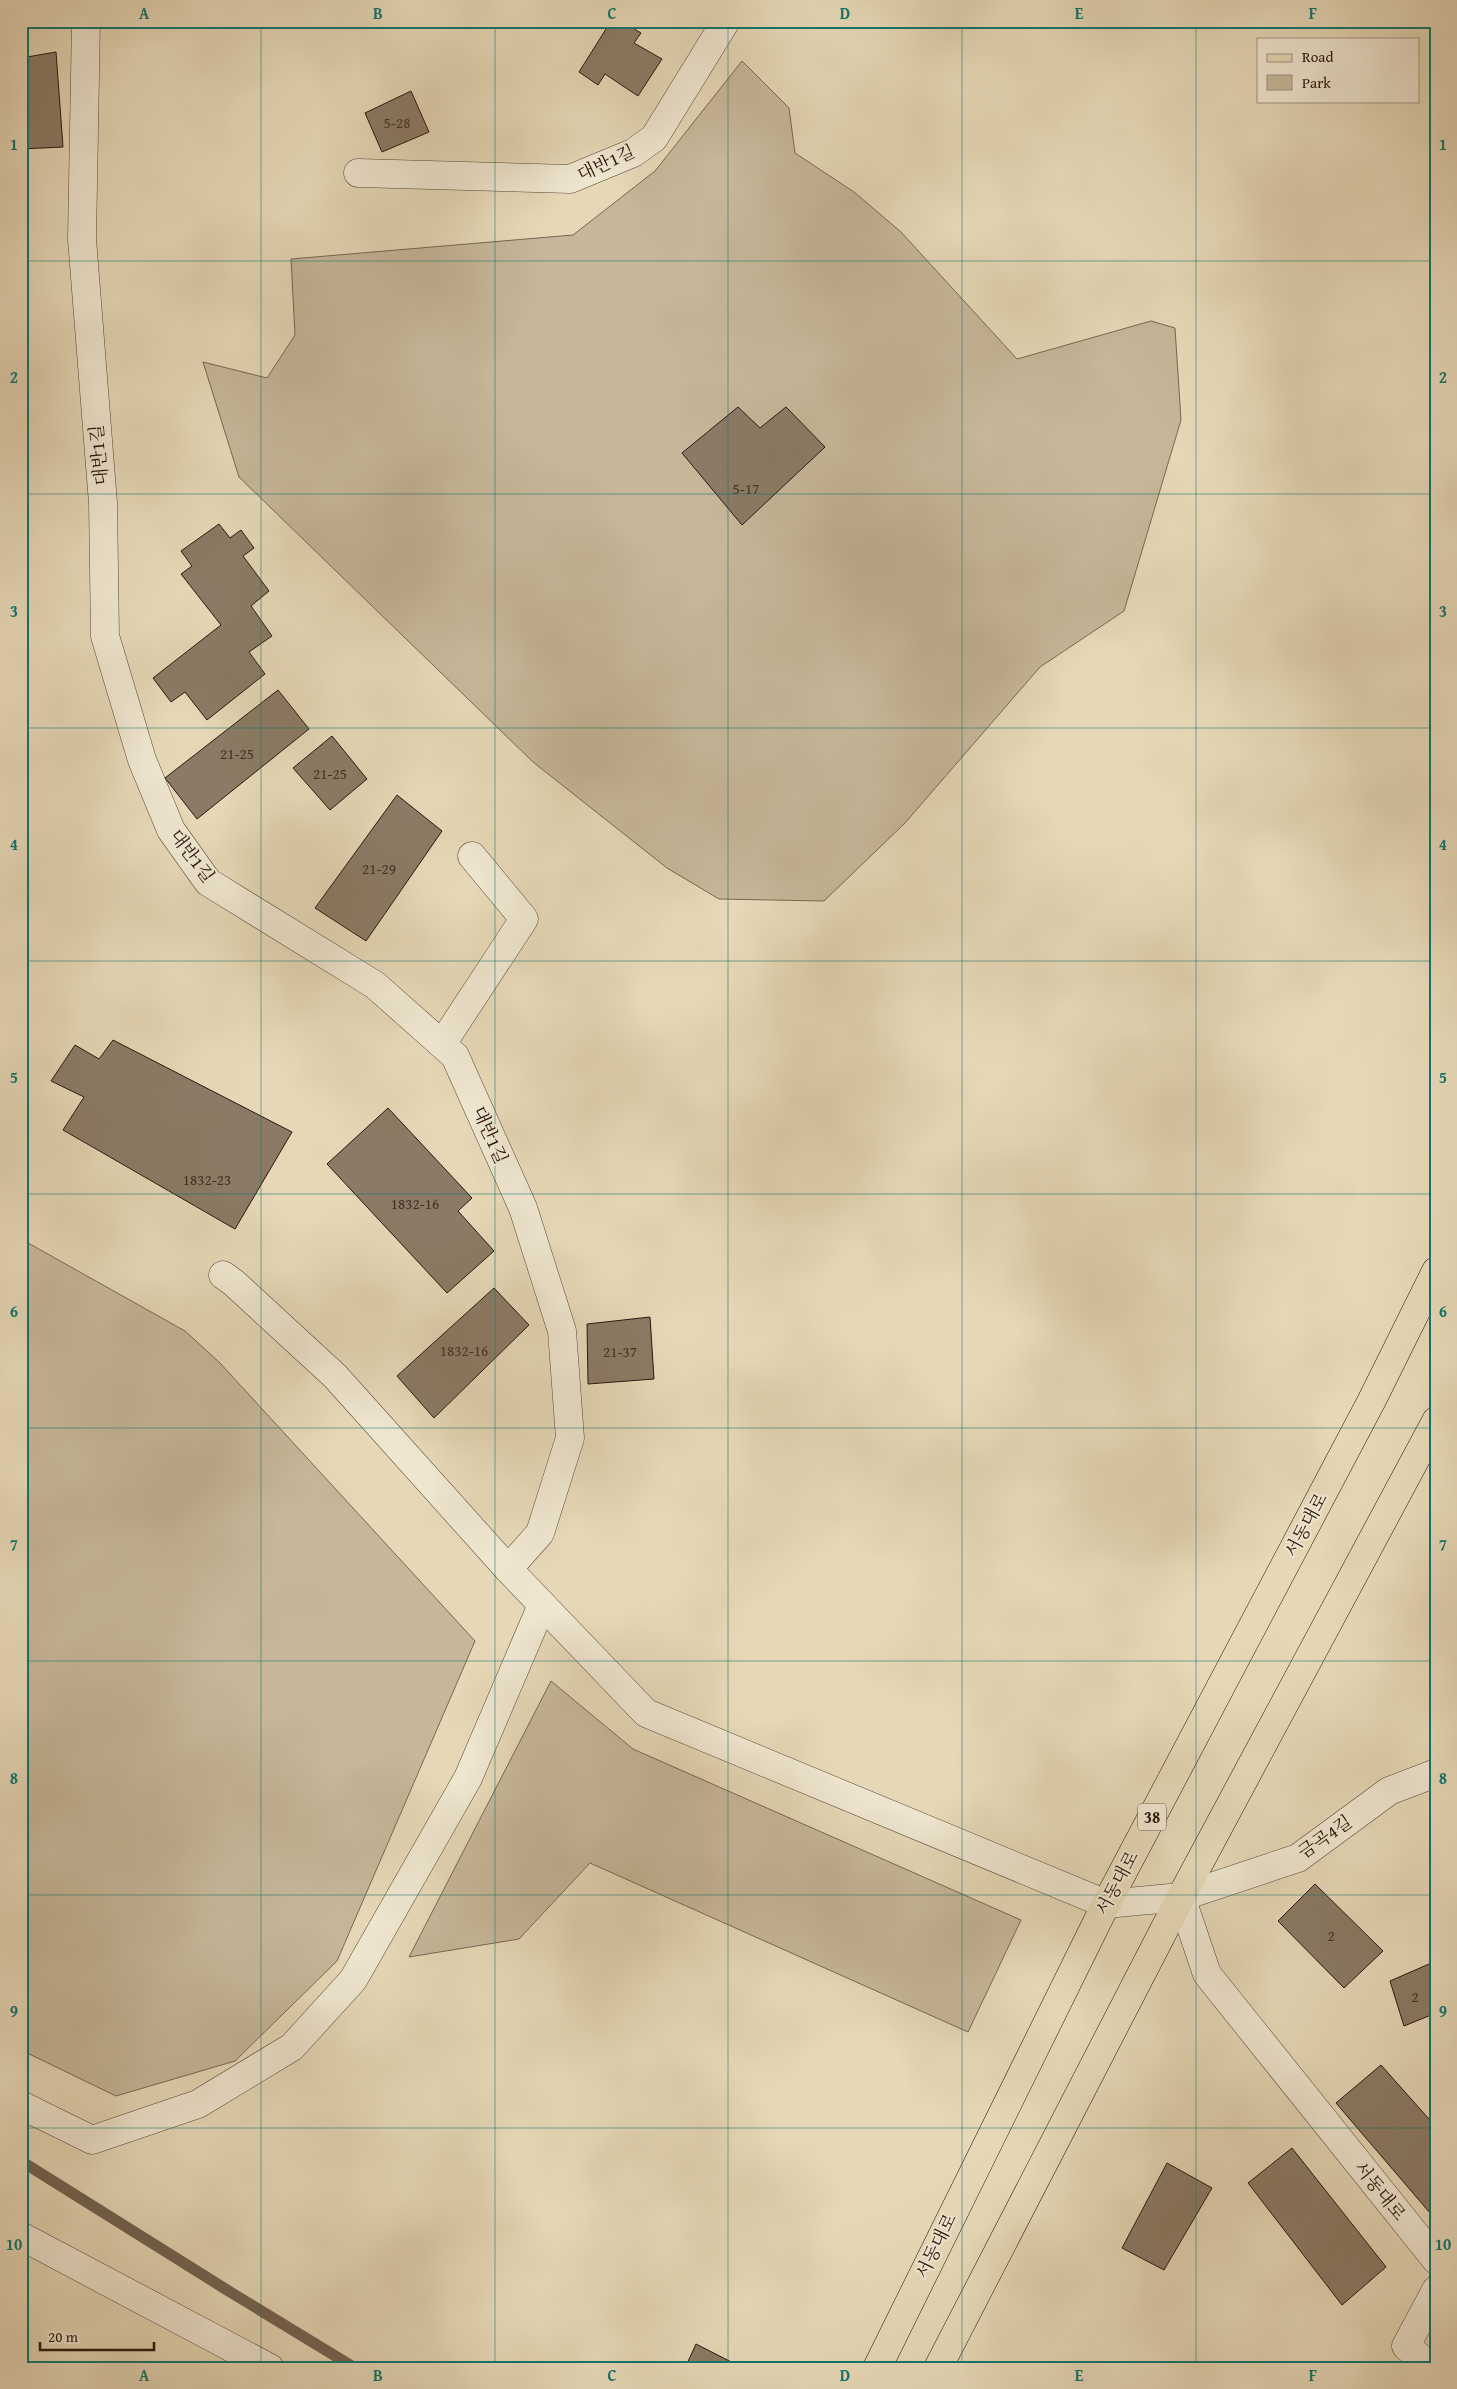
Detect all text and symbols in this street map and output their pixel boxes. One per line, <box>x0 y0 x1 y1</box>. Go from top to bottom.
text: A <box>139 1 150 25</box>
text: B <box>373 1 383 25</box>
text: C <box>607 1 617 25</box>
text: D <box>840 1 850 25</box>
text: E <box>1075 1 1084 25</box>
text: F <box>1309 1 1317 25</box>
legend <box>1257 38 1420 102</box>
text: Road <box>1302 46 1333 67</box>
text: Park <box>1302 72 1331 93</box>
house number: 5-28 <box>384 112 410 133</box>
text: 1 <box>10 132 18 156</box>
text: 1 <box>1439 132 1447 156</box>
street label: 대반1길 <box>573 137 639 188</box>
text: 2 <box>10 365 18 389</box>
text: 2 <box>1439 365 1447 389</box>
street label: 대반1길 <box>82 424 115 487</box>
house number: 5-17 <box>733 478 759 499</box>
text: 3 <box>10 599 18 623</box>
text: 3 <box>1439 599 1447 623</box>
house number: 21-25 <box>220 743 254 764</box>
house number: 21-25 <box>313 763 347 784</box>
street label: 대반1길 <box>163 823 221 888</box>
text: 4 <box>10 832 18 856</box>
text: 4 <box>1439 832 1447 856</box>
house number: 21-29 <box>362 858 396 879</box>
text: 5 <box>10 1065 18 1089</box>
text: 5 <box>1439 1065 1447 1089</box>
street label: 대반1길 <box>466 1102 515 1168</box>
house number: 1832-23 <box>183 1169 231 1190</box>
house number: 1832-16 <box>391 1193 439 1214</box>
text: 6 <box>10 1299 18 1323</box>
text: 6 <box>1439 1299 1447 1323</box>
house number: 1832-16 <box>440 1340 488 1361</box>
house number: 21-37 <box>603 1341 637 1362</box>
street label: 서동대로 <box>1277 1488 1334 1562</box>
text: 7 <box>10 1532 18 1556</box>
text: 7 <box>1439 1532 1447 1556</box>
text: 8 <box>10 1766 18 1790</box>
text: 8 <box>1439 1766 1447 1790</box>
road number: 38 <box>1138 1804 1166 1830</box>
street label: 금곡4길 <box>1292 1808 1357 1865</box>
street label: 서동대로 <box>1088 1846 1145 1920</box>
house number: 2 <box>1327 1925 1335 1946</box>
house number: 2 <box>1411 1986 1419 2007</box>
text: 9 <box>10 1999 18 2023</box>
text: 9 <box>1439 1999 1447 2023</box>
street label: 서동대로 <box>1348 2155 1413 2226</box>
street label: 서동대로 <box>908 2209 963 2283</box>
text: 10 <box>6 2232 22 2256</box>
text: 10 <box>1435 2232 1451 2256</box>
scale bar <box>40 2319 154 2351</box>
text: 20 m <box>48 2326 79 2347</box>
text: A <box>139 2363 150 2387</box>
text: B <box>373 2363 383 2387</box>
text: C <box>607 2363 617 2387</box>
text: D <box>840 2363 850 2387</box>
text: E <box>1075 2363 1084 2387</box>
text: F <box>1309 2363 1317 2387</box>

